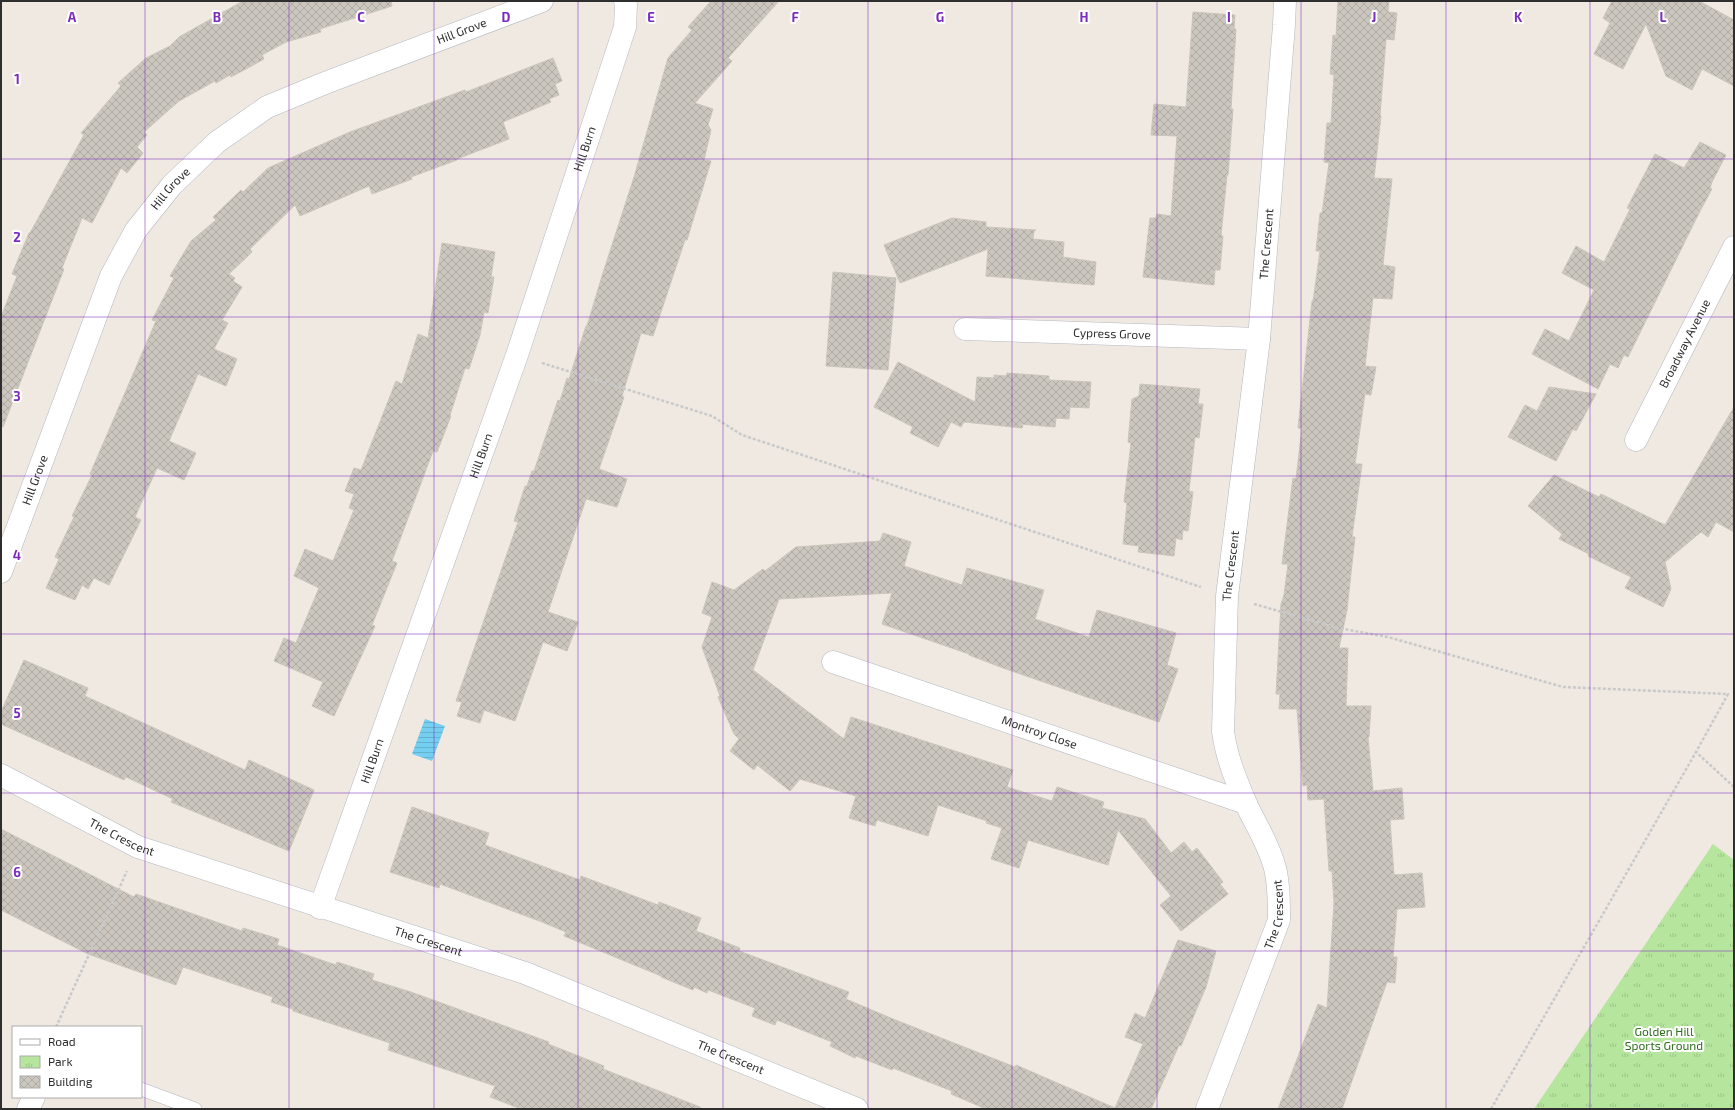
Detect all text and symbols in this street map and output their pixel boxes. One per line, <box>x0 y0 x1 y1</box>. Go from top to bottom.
text: A <box>68 9 77 25</box>
text: B <box>213 9 221 25</box>
text: C <box>357 9 365 25</box>
text: D <box>502 9 511 25</box>
text: E <box>647 9 655 25</box>
text: F <box>791 9 799 25</box>
text: G <box>936 9 944 25</box>
text: H <box>1080 9 1089 25</box>
text: I <box>1227 9 1231 25</box>
text: J <box>1372 9 1376 25</box>
text: K <box>1514 9 1523 25</box>
text: L <box>1660 9 1667 25</box>
street label: Hill Grove <box>434 15 488 46</box>
text: 1 <box>14 71 20 87</box>
street label: Hill Burn <box>570 124 598 173</box>
street label: Hill Grove <box>147 164 192 212</box>
street label: The Crescent <box>1256 208 1275 280</box>
text: 2 <box>13 229 21 245</box>
street label: Broadway Avenue <box>1656 297 1712 390</box>
street label: Cypress Grove <box>1073 325 1151 341</box>
text: 3 <box>13 388 21 404</box>
street label: Hill Burn <box>466 431 495 480</box>
street label: Hill Grove <box>19 453 50 507</box>
street label: The Crescent <box>1219 529 1241 601</box>
text: 4 <box>13 547 21 563</box>
text: 5 <box>13 705 21 721</box>
street label: Montroy Close <box>1000 712 1079 751</box>
street label: Hill Burn <box>357 736 386 785</box>
street label: The Crescent <box>87 815 157 858</box>
text: 6 <box>13 864 21 880</box>
street label: The Crescent <box>1261 879 1285 951</box>
street label: The Crescent <box>393 923 465 958</box>
park label: Golden Hill Sports Ground <box>1625 1024 1703 1052</box>
legend <box>12 1026 142 1098</box>
text: Road <box>48 1034 76 1048</box>
street label: The Crescent <box>696 1036 767 1076</box>
text: Park <box>48 1054 73 1068</box>
text: Building <box>48 1074 93 1088</box>

